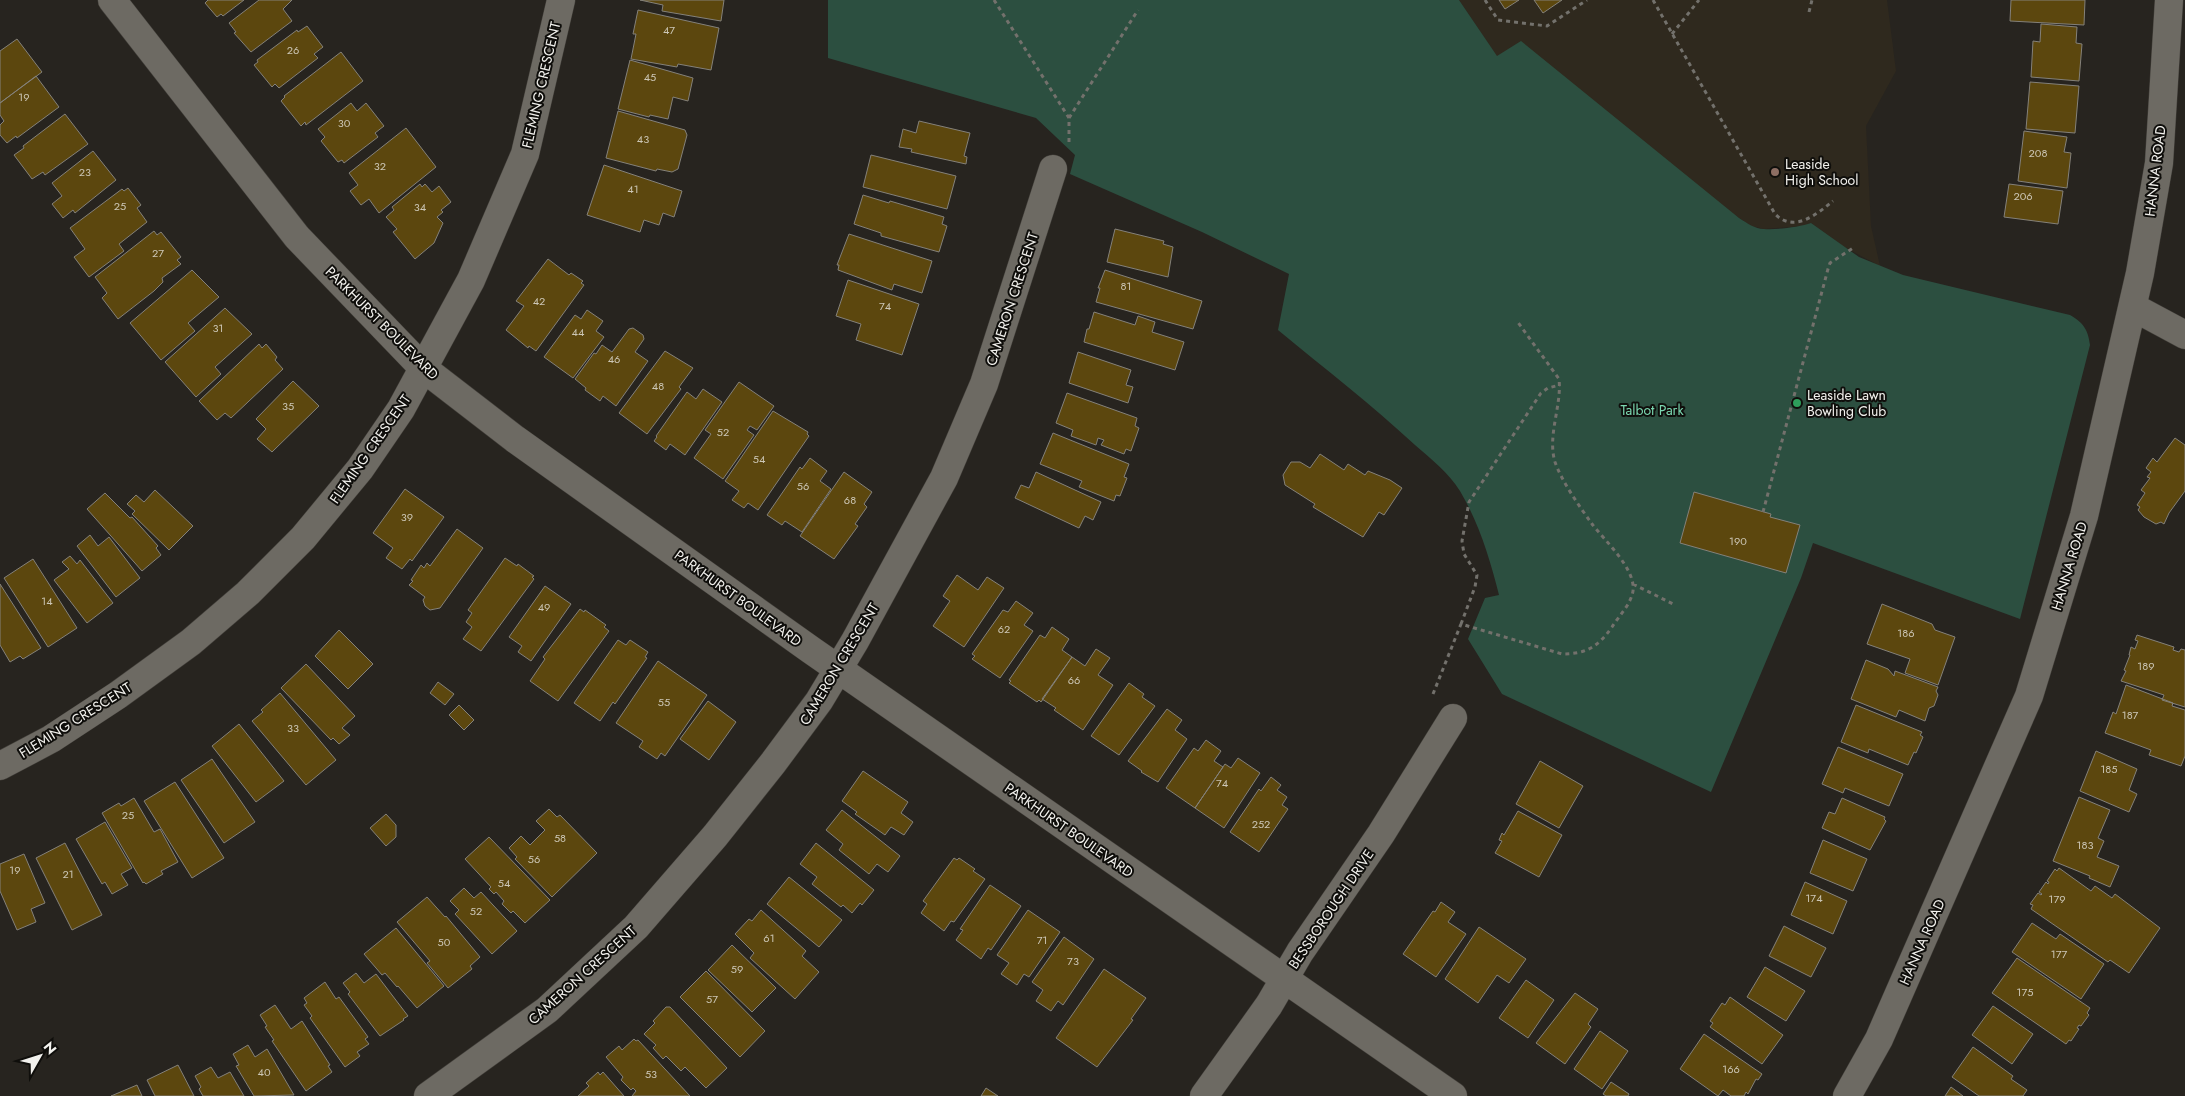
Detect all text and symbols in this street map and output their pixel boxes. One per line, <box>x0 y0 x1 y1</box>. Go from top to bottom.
street label: FLEMING CRESCENT <box>517 19 565 150</box>
house number: 47 <box>663 22 675 38</box>
house number: 26 <box>287 42 299 58</box>
house number: 45 <box>644 69 656 85</box>
house number: 19 <box>18 89 30 105</box>
house number: 30 <box>338 115 351 131</box>
street label: HANNA ROAD <box>2139 124 2171 218</box>
house number: 43 <box>637 131 649 147</box>
house number: 208 <box>2029 145 2047 161</box>
place label: Leaside High School <box>1785 154 1858 190</box>
house number: 32 <box>374 158 386 174</box>
house number: 23 <box>79 164 91 180</box>
marker: Leaside High School <box>1769 166 1781 178</box>
house number: 41 <box>627 181 639 197</box>
house number: 206 <box>2013 188 2033 204</box>
house number: 25 <box>114 198 126 214</box>
house number: 34 <box>414 199 427 215</box>
street label: CAMERON CRESCENT <box>981 229 1043 368</box>
house number: 27 <box>152 245 164 261</box>
street label: PARKHURST BOULEVARD <box>321 262 443 384</box>
house number: 81 <box>1121 278 1131 294</box>
house number: 42 <box>533 293 545 309</box>
house number: 74 <box>879 298 892 314</box>
house number: 31 <box>213 320 223 336</box>
house number: 44 <box>572 324 585 340</box>
house number: 46 <box>608 351 620 367</box>
house number: 48 <box>652 378 664 394</box>
place label: Leaside Lawn Bowling Club <box>1807 385 1886 421</box>
street label: FLEMING CRESCENT <box>325 390 416 508</box>
marker: Leaside Lawn Bowling Club <box>1791 397 1803 409</box>
house number: 35 <box>282 398 294 414</box>
park label: Talbot Park <box>1620 400 1684 420</box>
house number: 52 <box>717 424 729 440</box>
house number: 54 <box>753 451 766 467</box>
house number: 56 <box>797 478 809 494</box>
house number: 68 <box>844 492 856 508</box>
house number: 39 <box>401 509 413 525</box>
street label: HANNA ROAD <box>2046 519 2092 613</box>
house number: 190 <box>1729 533 1747 549</box>
street label: PARKHURST BOULEVARD <box>670 545 806 651</box>
house number: 14 <box>41 593 53 609</box>
house number: 49 <box>538 599 550 615</box>
street label: CAMERON CRESCENT <box>795 599 884 729</box>
house number: 62 <box>998 621 1010 637</box>
house number: 186 <box>1897 625 1915 641</box>
house number: 189 <box>2137 658 2155 674</box>
house number: 66 <box>1068 672 1080 688</box>
street label: FLEMING CRESCENT <box>15 677 135 763</box>
house number: 55 <box>658 694 670 710</box>
house number: 187 <box>2122 707 2139 723</box>
house number: 33 <box>287 720 299 736</box>
house number: 185 <box>2100 761 2118 777</box>
house number: 74 <box>1216 775 1229 791</box>
street label: PARKHURST BOULEVARD <box>1001 778 1137 882</box>
house number: 25 <box>122 807 134 823</box>
house number: 252 <box>1252 816 1270 832</box>
house number: 58 <box>554 830 566 846</box>
house number: 183 <box>2077 837 2093 853</box>
street label: BESSBOROUGH DRIVE <box>1284 845 1378 973</box>
house number: 56 <box>528 851 540 867</box>
house number: 19 <box>9 862 21 878</box>
house number: 21 <box>62 866 74 882</box>
house number: 54 <box>498 875 511 891</box>
house number: 174 <box>1805 890 1823 906</box>
house number: 179 <box>2048 891 2066 907</box>
street label: HANNA ROAD <box>1894 896 1950 988</box>
house number: 52 <box>470 903 482 919</box>
street label: CAMERON CRESCENT <box>524 921 641 1029</box>
house number: 61 <box>763 930 775 946</box>
house number: 71 <box>1037 932 1047 948</box>
house number: 50 <box>438 934 451 950</box>
house number: 177 <box>2051 946 2067 962</box>
house number: 73 <box>1067 953 1079 969</box>
house number: 59 <box>731 961 743 977</box>
house number: 175 <box>2017 984 2033 1000</box>
house number: 57 <box>706 991 718 1007</box>
north arrow <box>15 1031 65 1081</box>
text: N <box>39 1037 61 1058</box>
house number: 166 <box>1722 1061 1740 1077</box>
house number: 40 <box>257 1064 271 1080</box>
house number: 53 <box>645 1066 657 1082</box>

